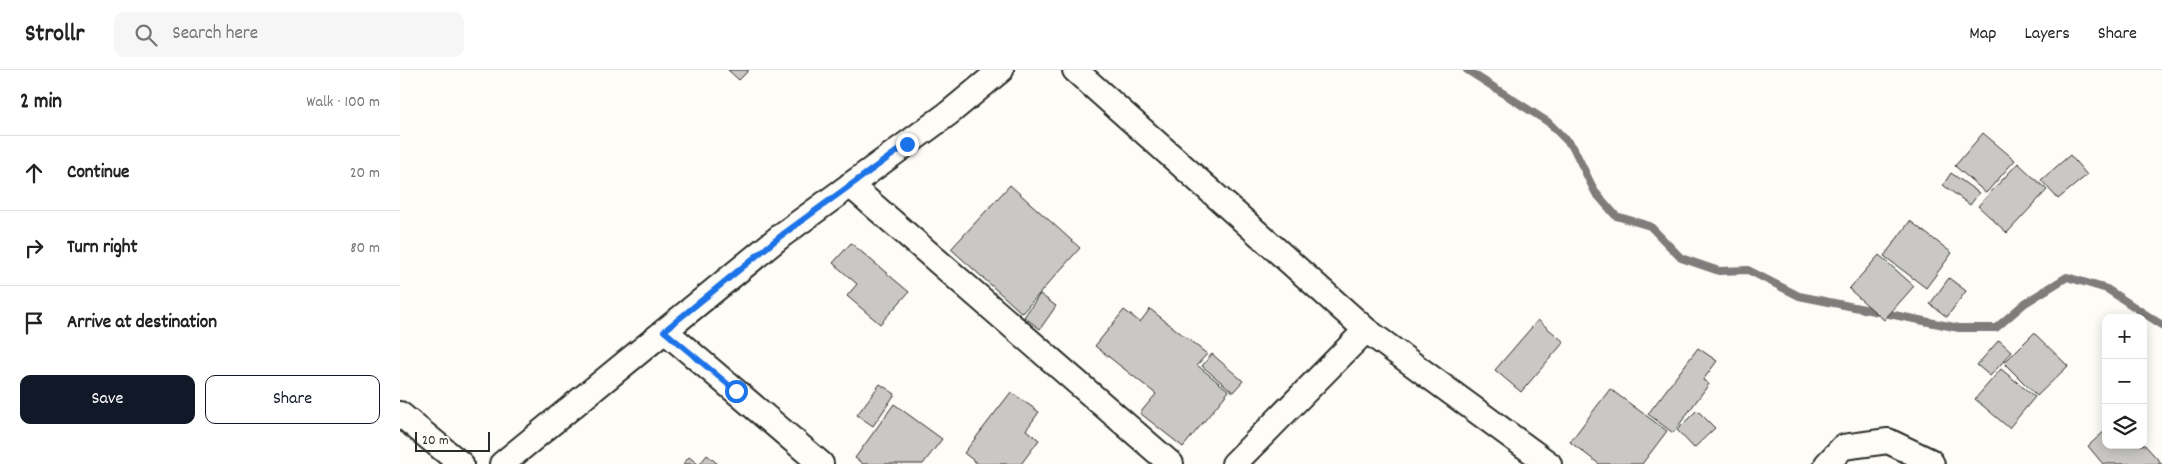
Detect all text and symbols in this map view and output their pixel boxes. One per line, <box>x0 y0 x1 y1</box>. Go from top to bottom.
search box <box>114 12 464 57</box>
text: Strollr <box>25 18 84 52</box>
icon: search <box>132 21 160 49</box>
text: Search here <box>172 21 258 48</box>
text: Map <box>1969 22 1996 47</box>
text: Layers <box>2024 22 2070 47</box>
text: Share <box>2098 22 2137 47</box>
text: 2 min <box>20 88 62 118</box>
text: Walk · 100 m <box>306 91 380 114</box>
route end <box>896 133 919 156</box>
icon: ahead <box>20 159 48 187</box>
text: Continue <box>67 160 129 187</box>
text: 20 m <box>350 162 380 185</box>
icon: right <box>20 234 48 262</box>
text: Turn right <box>67 235 138 262</box>
text: 80 m <box>350 237 380 260</box>
icon: arrive <box>20 309 48 337</box>
text: Arrive at destination <box>67 310 217 337</box>
map controls <box>2102 314 2147 449</box>
button: + <box>2102 314 2147 359</box>
button: − <box>2102 359 2147 404</box>
button: Save <box>20 375 195 424</box>
button: Share <box>205 375 380 424</box>
route start <box>725 380 748 403</box>
button: layers <box>2102 404 2147 449</box>
scale bar <box>415 429 490 452</box>
text: 20 m <box>422 431 449 451</box>

